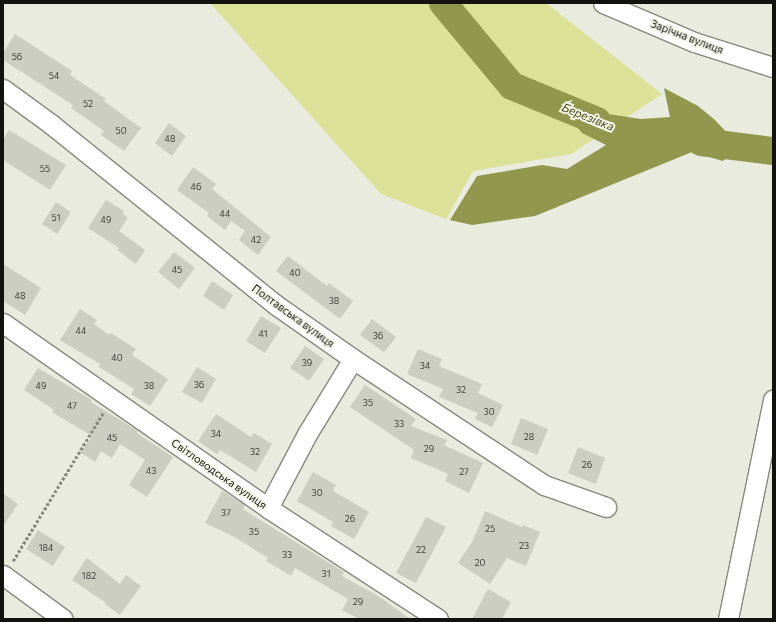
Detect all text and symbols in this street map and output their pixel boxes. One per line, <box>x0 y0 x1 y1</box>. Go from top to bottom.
street label: Зарічна вулиця <box>649 17 725 57</box>
house number: 56 <box>12 52 22 62</box>
house number: 54 <box>49 71 59 81</box>
house number: 52 <box>83 99 93 109</box>
water label: Березівка <box>560 100 616 134</box>
house number: 50 <box>115 126 127 136</box>
house number: 48 <box>165 134 175 144</box>
house number: 55 <box>40 164 50 174</box>
house number: 46 <box>191 182 201 192</box>
house number: 44 <box>220 209 230 219</box>
house number: 51 <box>51 213 61 223</box>
house number: 49 <box>101 215 111 225</box>
house number: 42 <box>251 235 261 245</box>
house number: 45 <box>172 265 182 275</box>
house number: 40 <box>289 268 301 278</box>
street label: Полтавська вулиця <box>249 282 337 350</box>
house number: 48 <box>15 291 25 301</box>
house number: 38 <box>329 296 339 306</box>
house number: 44 <box>76 326 86 336</box>
house number: 41 <box>259 329 267 339</box>
house number: 36 <box>373 331 383 341</box>
house number: 40 <box>111 353 123 363</box>
house number: 39 <box>302 358 312 368</box>
house number: 34 <box>420 361 430 371</box>
house number: 36 <box>194 380 204 390</box>
house number: 49 <box>36 381 46 391</box>
house number: 38 <box>144 381 154 391</box>
house number: 32 <box>456 385 466 395</box>
house number: 35 <box>363 398 373 408</box>
house number: 47 <box>67 401 77 411</box>
house number: 30 <box>483 407 495 417</box>
house number: 33 <box>394 419 404 429</box>
house number: 34 <box>211 429 221 439</box>
house number: 28 <box>524 432 534 442</box>
house number: 45 <box>107 433 117 443</box>
street label: Світловодська вулиця <box>169 436 269 512</box>
house number: 29 <box>424 444 434 454</box>
house number: 32 <box>250 447 260 457</box>
house number: 26 <box>582 460 592 470</box>
house number: 43 <box>146 466 156 476</box>
house number: 27 <box>459 467 469 477</box>
house number: 30 <box>311 488 323 498</box>
house number: 37 <box>221 508 231 518</box>
house number: 26 <box>345 514 355 524</box>
house number: 25 <box>485 524 495 534</box>
house number: 35 <box>249 527 259 537</box>
house number: 23 <box>519 541 529 551</box>
house number: 184 <box>39 543 53 553</box>
house number: 22 <box>416 545 426 555</box>
house number: 33 <box>282 550 292 560</box>
house number: 20 <box>475 558 485 568</box>
house number: 31 <box>322 569 330 579</box>
house number: 182 <box>82 571 96 581</box>
house number: 29 <box>353 597 363 607</box>

